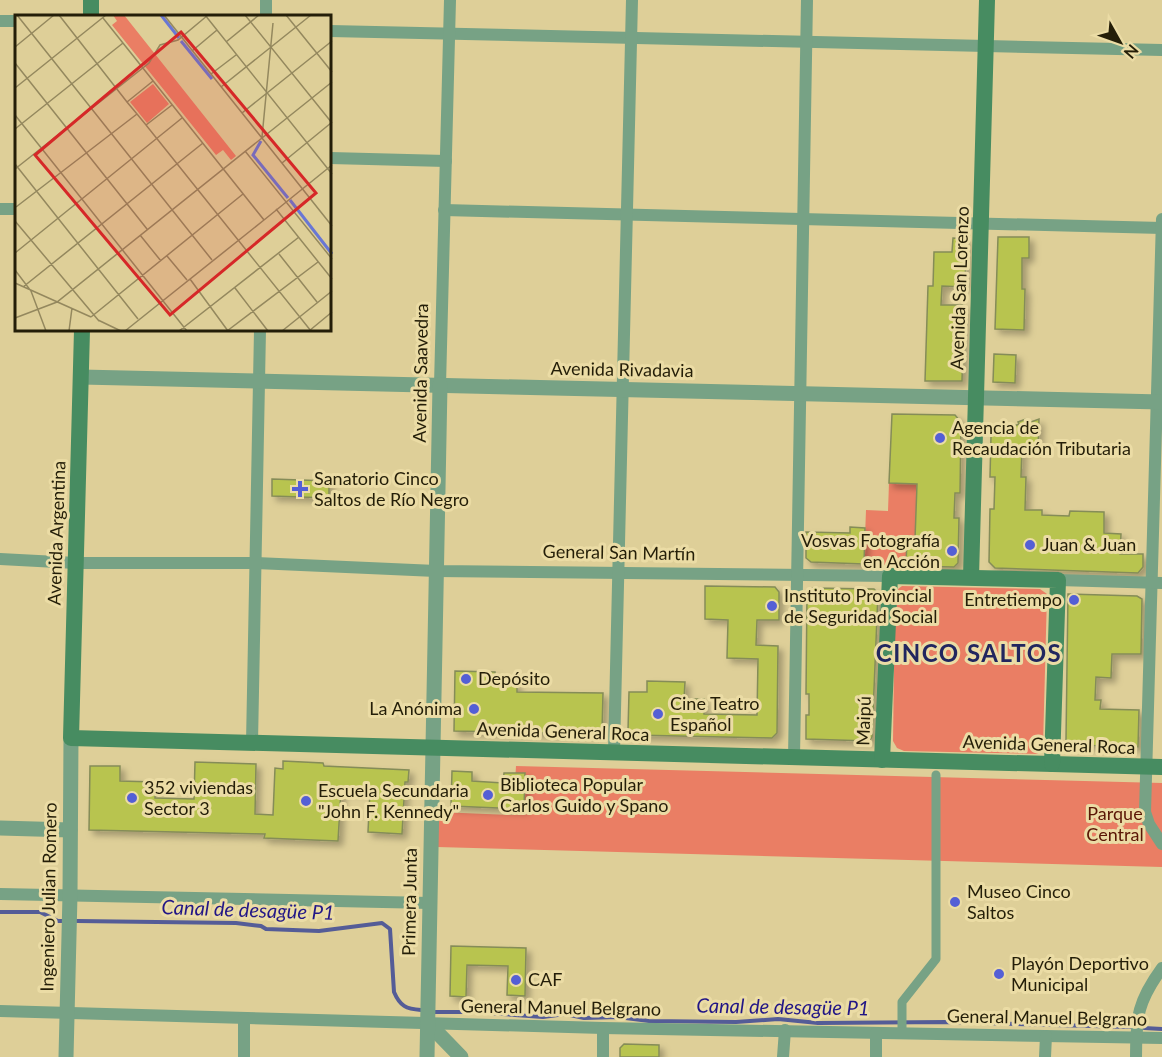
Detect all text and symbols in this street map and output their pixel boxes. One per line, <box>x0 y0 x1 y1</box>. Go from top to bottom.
north arrow <box>1090 12 1150 72</box>
inset map <box>15 15 332 332</box>
text: N <box>1121 41 1143 63</box>
street label: Avenida San Lorenzo <box>945 206 973 370</box>
street label: Avenida Saavedra <box>408 303 432 443</box>
street label: Avenida Rivadavia <box>550 357 694 381</box>
place label: Agencia de Recaudación Tributaria <box>952 416 1131 459</box>
marker: Agencia de Recaudación Tributaria <box>933 431 947 445</box>
street label: Avenida Argentina <box>42 460 70 606</box>
place label: Sanatorio Cinco Saltos de Río Negro <box>314 467 469 510</box>
marker: Sanatorio Cinco Saltos de Río Negro <box>291 480 309 498</box>
place label: Vosvas Fotografía en Acción <box>801 529 940 572</box>
place label: Juan & Juan <box>1042 533 1136 555</box>
marker: Juan & Juan <box>1023 538 1037 552</box>
street label: General San Martín <box>543 540 696 564</box>
marker: Vosvas Fotografía en Acción <box>945 544 959 558</box>
place label: Instituto Provincial de Seguridad Social <box>784 584 937 627</box>
place label: Entretiempo <box>964 588 1062 610</box>
marker: Entretiempo <box>1067 593 1081 607</box>
marker: Instituto Provincial de Seguridad Social <box>765 599 779 613</box>
district label: CINCO SALTOS <box>876 638 1062 667</box>
place label: Depósito <box>478 667 550 689</box>
marker: Depósito <box>459 672 473 686</box>
place label: Cine Teatro Español <box>670 692 760 735</box>
street label: Maipú <box>851 696 875 746</box>
place label: La Anónima <box>369 697 462 719</box>
marker: La Anónima <box>467 702 481 716</box>
marker: Cine Teatro Español <box>651 707 665 721</box>
street label: Avenida General Roca <box>476 717 650 745</box>
street label: Avenida General Roca <box>962 730 1136 758</box>
place label: Biblioteca Popular Carlos Guido y Spano <box>500 773 668 816</box>
place label: 352 viviendas Sector 3 <box>144 776 253 819</box>
place label: Escuela Secundaria "John F. Kennedy" <box>318 779 469 822</box>
marker: Biblioteca Popular Carlos Guido y Spano <box>481 788 495 802</box>
marker: 352 viviendas Sector 3 <box>125 791 139 805</box>
marker: Escuela Secundaria "John F. Kennedy" <box>299 794 313 808</box>
street label: Ingeniero Julian Romero <box>35 802 61 992</box>
park label: Parque Central <box>1086 802 1144 845</box>
street label: Primera Junta <box>397 848 421 956</box>
place label: Museo Cinco Saltos <box>967 880 1071 923</box>
water label: Canal de desagüe P1 <box>161 894 335 924</box>
marker: Museo Cinco Saltos <box>948 895 962 909</box>
place label: Playón Deportivo Municipal <box>1011 952 1149 995</box>
marker: Playón Deportivo Municipal <box>992 967 1006 981</box>
place label: CAF <box>528 968 562 990</box>
marker: CAF <box>509 973 523 987</box>
water label: Canal de desagüe P1 <box>696 992 870 1020</box>
street label: General Manuel Belgrano <box>461 994 661 1020</box>
street label: General Manuel Belgrano <box>947 1004 1147 1030</box>

